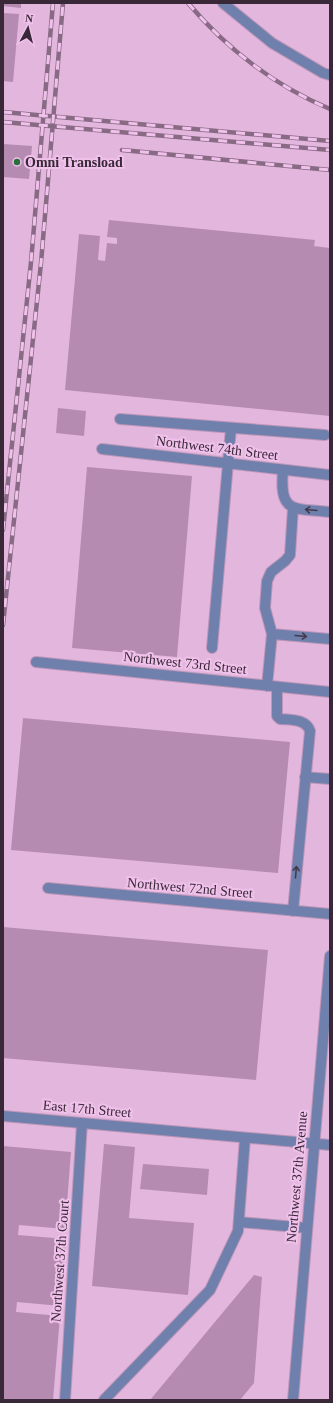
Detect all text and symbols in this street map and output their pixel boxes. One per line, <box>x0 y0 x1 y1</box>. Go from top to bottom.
north arrow <box>8 8 48 48</box>
text: N <box>25 12 34 25</box>
place label: Omni Transload <box>25 155 123 170</box>
marker: Omni Transload <box>12 157 22 167</box>
street label: Northwest 74th Street <box>155 433 279 463</box>
one-way arrow <box>305 506 318 514</box>
one-way arrow <box>294 633 307 640</box>
street label: Northwest 73rd Street <box>123 649 247 677</box>
one-way arrow <box>293 866 300 879</box>
street label: Northwest 72nd Street <box>127 875 254 901</box>
street label: East 17th Street <box>42 1098 132 1120</box>
street label: Northwest 37th Avenue <box>284 1111 310 1243</box>
street label: Northwest 37th Court <box>48 1199 72 1322</box>

